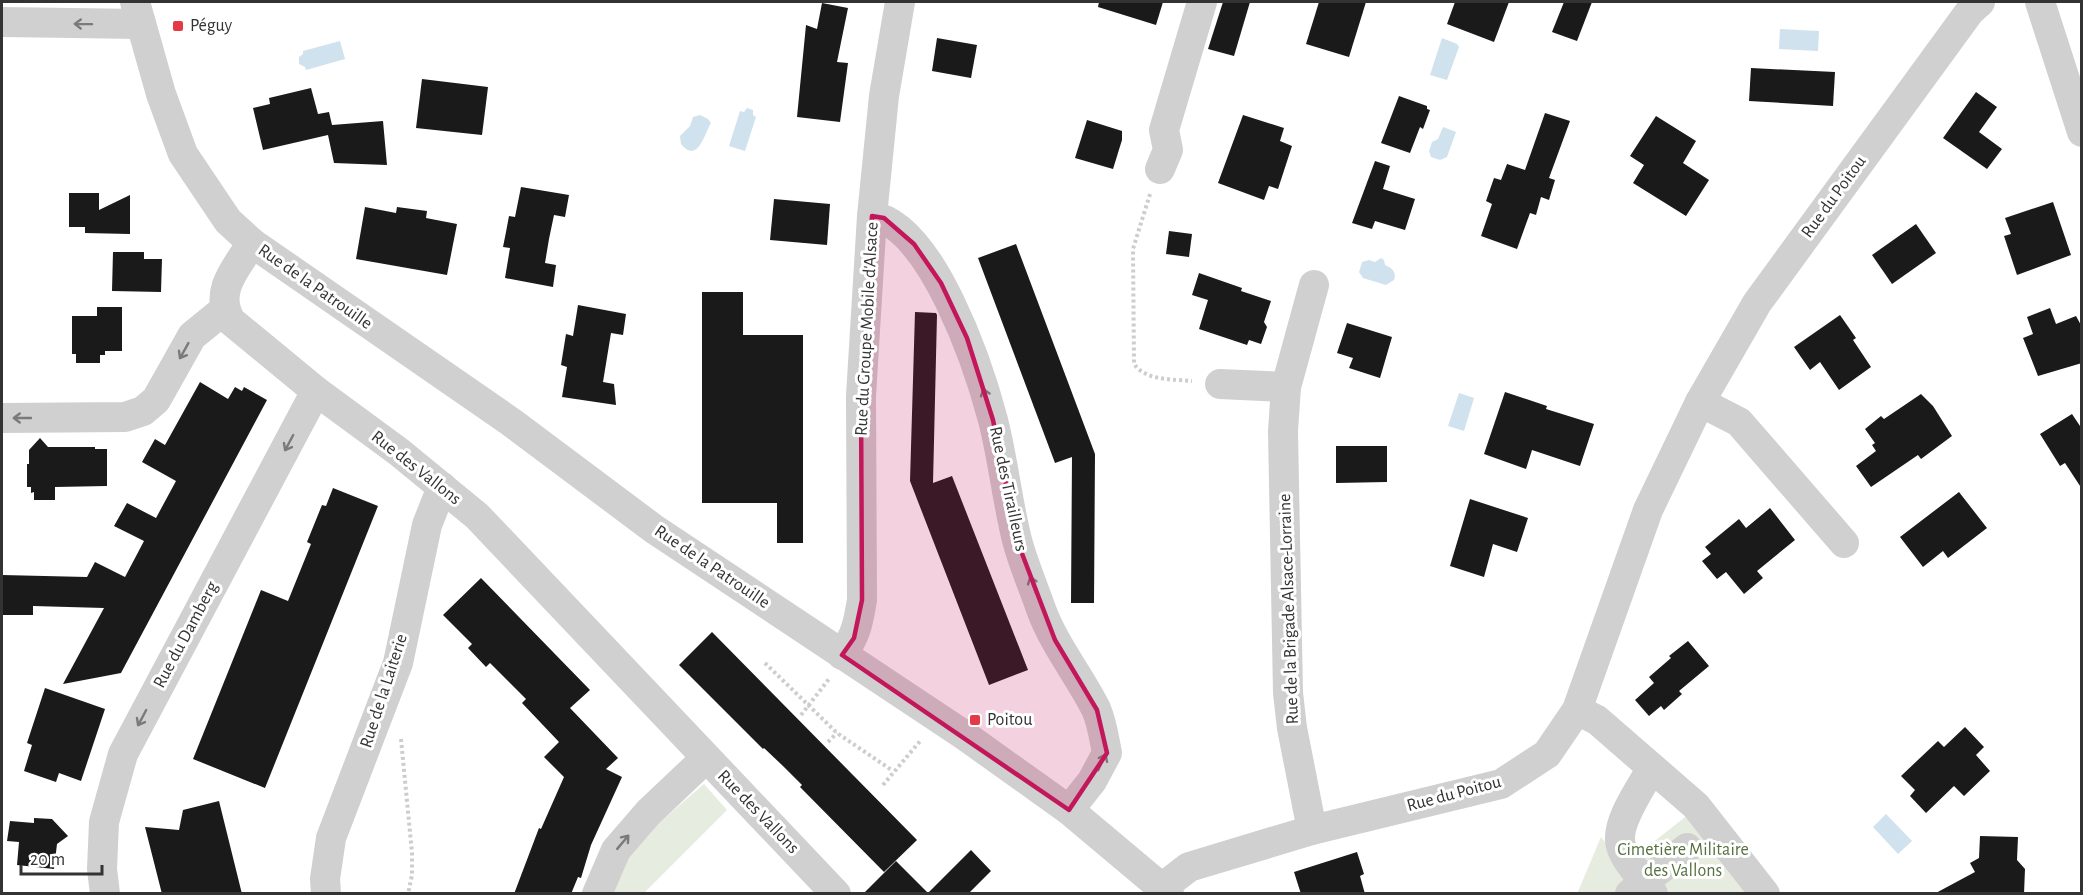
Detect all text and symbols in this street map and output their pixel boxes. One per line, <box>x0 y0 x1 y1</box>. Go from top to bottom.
place label: Péguy <box>190 17 232 35</box>
one-way arrow <box>73 19 93 30</box>
marker: Péguy <box>171 19 185 33</box>
street label: Rue du Poitou <box>1798 153 1870 241</box>
street label: Rue du Groupe Mobile d'Alsace <box>852 221 882 437</box>
street label: Rue de la Patrouille <box>255 241 375 333</box>
one-way arrow <box>177 342 189 359</box>
one-way arrow <box>980 388 991 407</box>
one-way arrow <box>13 412 33 424</box>
street label: Rue des Tirailleurs <box>986 425 1030 553</box>
street label: Rue des Vallons <box>368 428 464 508</box>
one-way arrow <box>283 434 295 451</box>
street label: Rue de la Brigade Alsace-Lorraine <box>1276 493 1302 725</box>
street label: Rue de la Patrouille <box>651 522 773 612</box>
one-way arrow <box>1026 576 1037 595</box>
street label: Rue du Damberg <box>150 579 222 691</box>
street label: Rue de la Laiterie <box>357 632 411 750</box>
one-way arrow <box>136 708 147 726</box>
place label: Poitou <box>987 711 1032 729</box>
marker: Poitou <box>968 713 982 727</box>
one-way arrow <box>1097 754 1109 772</box>
street label: Rue des Vallons <box>714 767 802 857</box>
street label: Rue du Poitou <box>1405 773 1503 815</box>
one-way arrow <box>616 835 630 850</box>
scale bar <box>21 838 102 876</box>
park label: Cimetière Militaire des Vallons <box>1617 841 1749 880</box>
text: 20 m <box>30 851 65 869</box>

